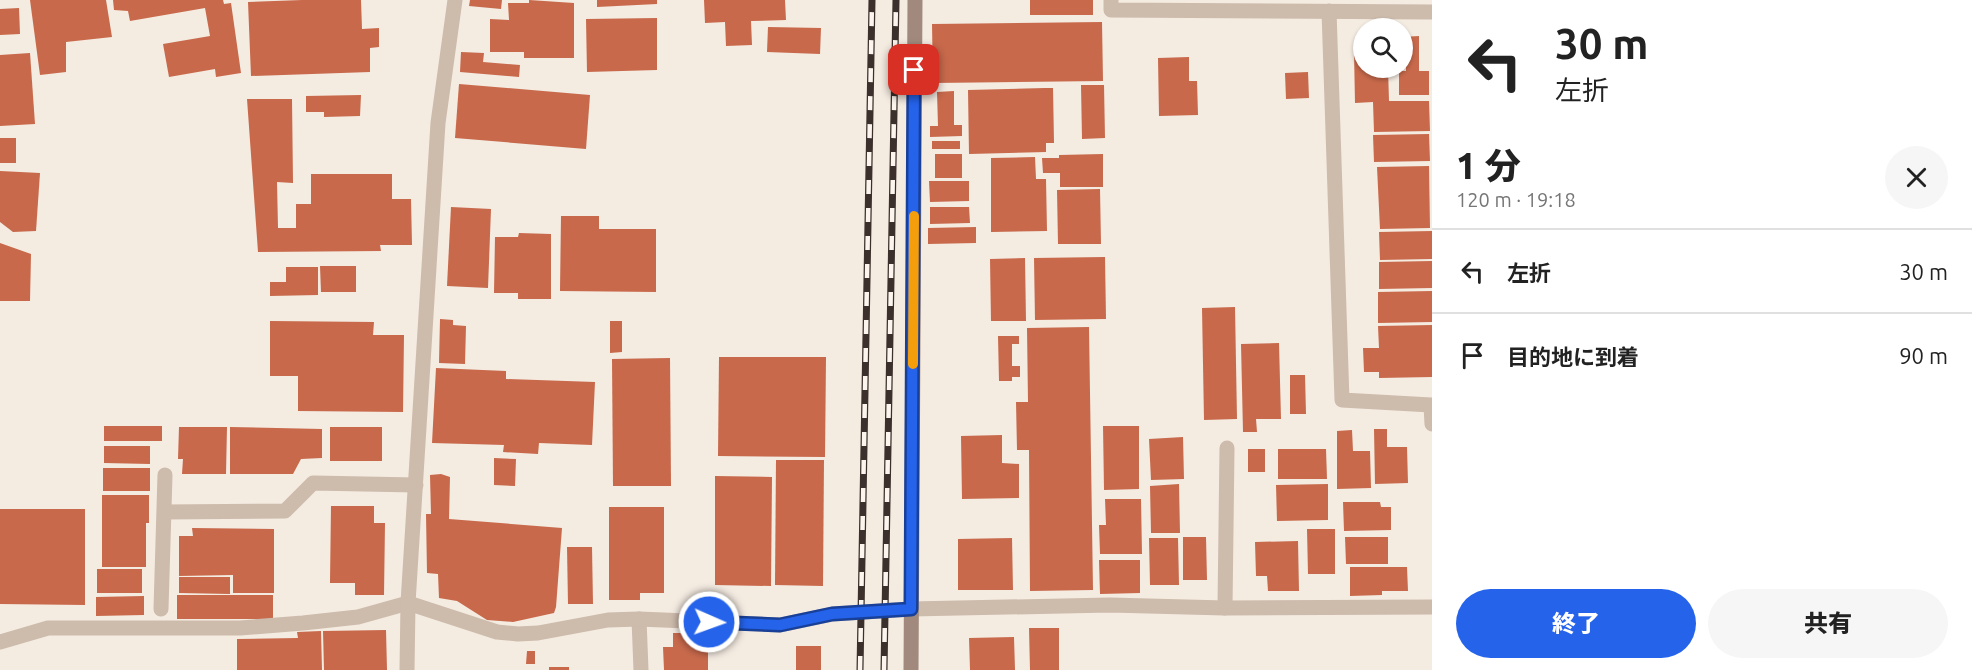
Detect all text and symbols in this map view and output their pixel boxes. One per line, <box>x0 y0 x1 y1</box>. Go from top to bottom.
map controls <box>1353 18 1413 78</box>
button: search <box>1353 18 1413 78</box>
text: 30 m <box>1555 20 1649 67</box>
icon: left <box>1456 24 1534 102</box>
pin <box>888 44 939 95</box>
icon: arrive <box>897 53 930 86</box>
text: 左折 <box>1555 75 1609 105</box>
text: 1 分 <box>1456 145 1521 186</box>
button: close <box>1885 146 1948 209</box>
text: 120 m · 19:18 <box>1456 188 1576 211</box>
icon: left <box>1456 255 1489 288</box>
text: 30 m <box>1899 259 1948 284</box>
text: 左折 <box>1507 260 1551 285</box>
icon: arrive <box>1456 339 1489 372</box>
text: 90 m <box>1899 343 1948 368</box>
text: 目的地に到着 <box>1507 344 1639 369</box>
button: 終了 <box>1456 589 1696 658</box>
button: 共有 <box>1708 589 1948 658</box>
position arrow <box>677 590 741 654</box>

